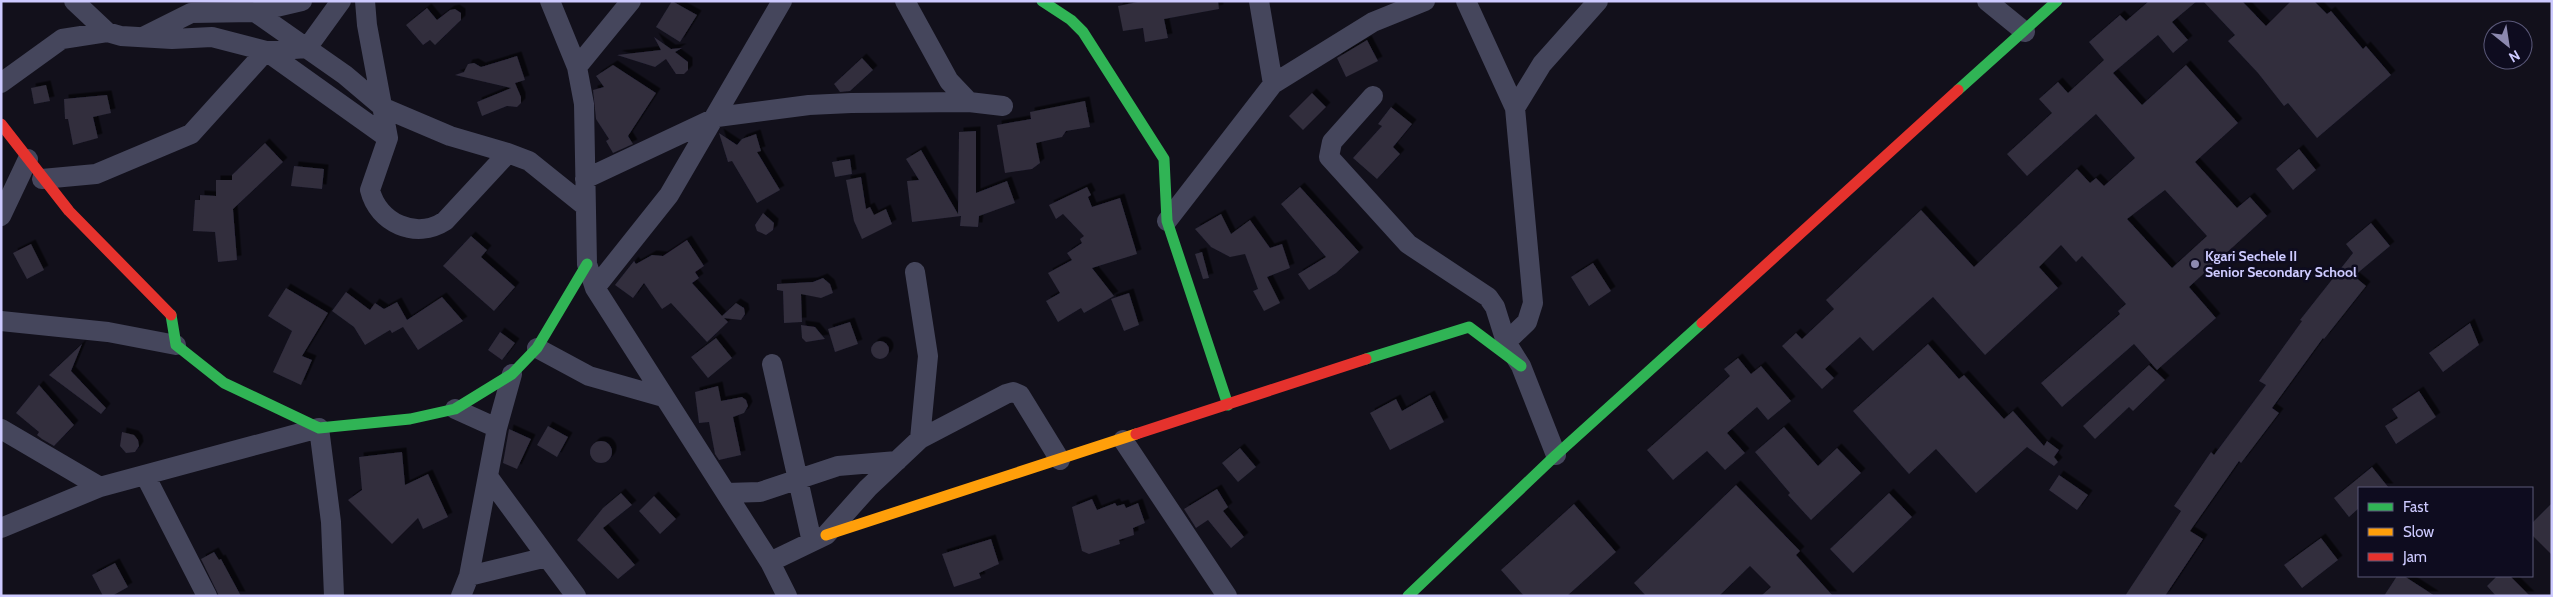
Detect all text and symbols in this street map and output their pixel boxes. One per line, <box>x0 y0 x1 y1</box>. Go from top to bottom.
north arrow <box>2483 20 2533 70</box>
text: N <box>2506 46 2523 67</box>
place label: Kgari Sechele II Senior Secondary School <box>2205 247 2357 281</box>
marker: Kgari Sechele II Senior Secondary School <box>2189 258 2201 270</box>
legend <box>2358 487 2533 577</box>
text: Fast <box>2403 498 2428 516</box>
text: Slow <box>2403 523 2434 541</box>
text: Jam <box>2402 548 2427 566</box>

